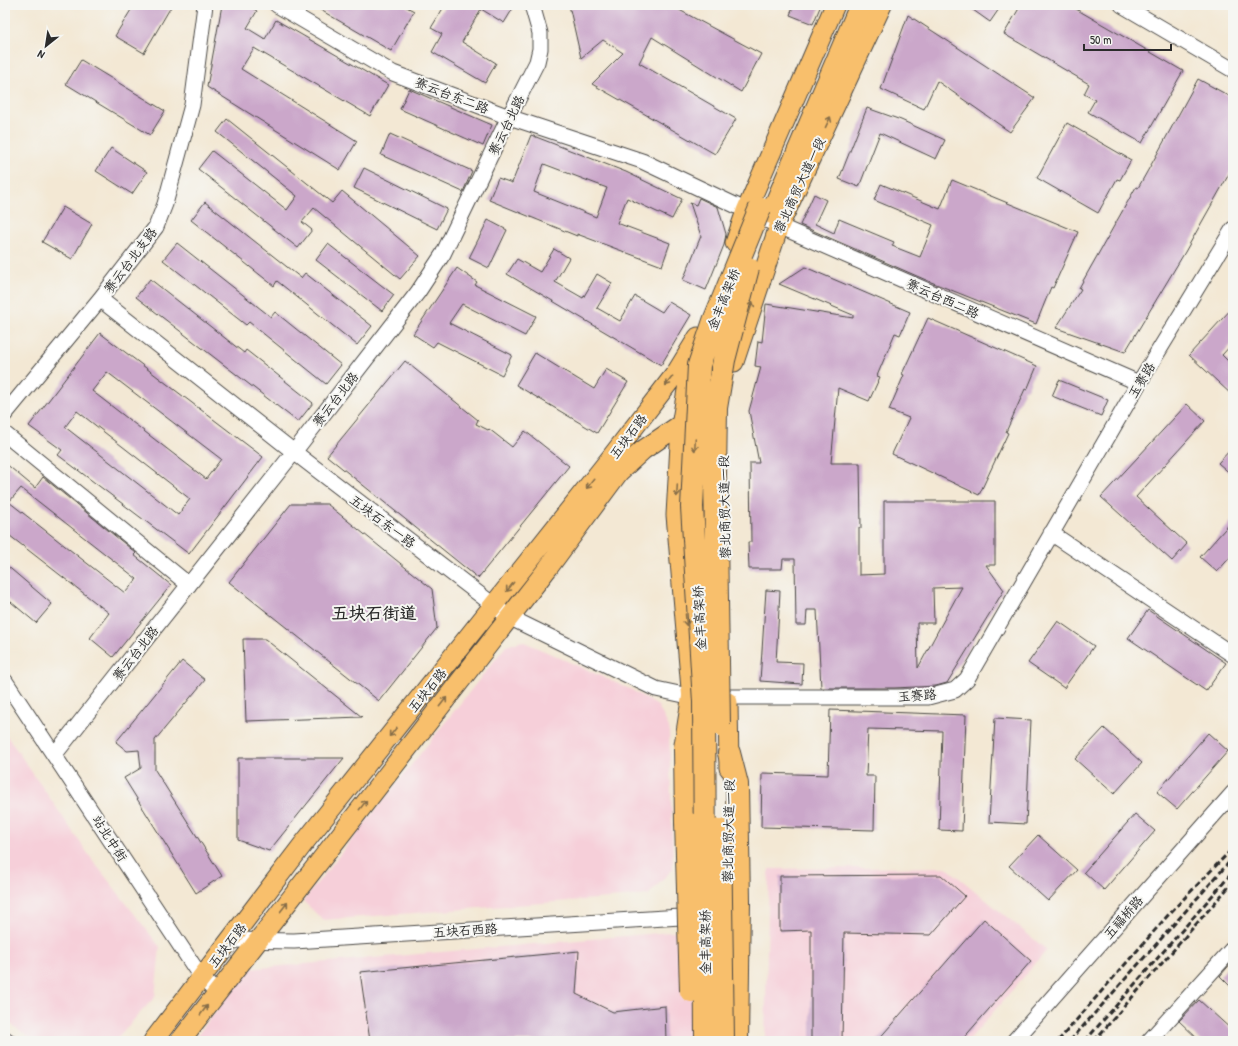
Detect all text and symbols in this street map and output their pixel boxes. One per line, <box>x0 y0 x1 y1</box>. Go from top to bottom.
north arrow <box>26 26 66 66</box>
scale bar <box>1084 26 1171 52</box>
text: 50 m <box>1090 31 1111 48</box>
text: N <box>35 47 47 62</box>
street label: 赛云台东二路 <box>412 73 492 117</box>
street label: 赛云台北路 <box>484 92 528 158</box>
one-way arrow <box>825 116 832 128</box>
street label: 蓉北商贸大道一段 <box>769 134 829 236</box>
street label: 赛云台北支路 <box>99 223 161 297</box>
street label: 金丰高架桥 <box>702 265 744 333</box>
street label: 赛云台西二路 <box>904 274 982 322</box>
one-way arrow <box>748 300 755 313</box>
street label: 玉赛路 <box>1123 359 1159 401</box>
street label: 赛云台北路 <box>308 368 362 430</box>
one-way arrow <box>665 376 674 387</box>
street label: 五块石路 <box>605 410 651 462</box>
one-way arrow <box>691 438 699 451</box>
street label: 蓉北商贸大道一段 <box>714 455 734 559</box>
one-way arrow <box>586 479 594 490</box>
one-way arrow <box>674 484 681 497</box>
street label: 五块石东一路 <box>346 490 420 552</box>
one-way arrow <box>505 581 514 592</box>
street label: 金丰高架桥 <box>688 585 710 651</box>
district label: 五块石街道 <box>332 601 417 624</box>
one-way arrow <box>682 613 689 626</box>
street label: 赛云台北路 <box>108 622 162 684</box>
street label: 五块石路 <box>404 664 450 716</box>
street label: 玉赛路 <box>897 685 937 705</box>
one-way arrow <box>439 697 447 708</box>
one-way arrow <box>389 726 398 737</box>
street label: 蓉北商贸大道一段 <box>718 779 738 883</box>
one-way arrow <box>359 799 368 810</box>
street label: 站北中街 <box>88 811 132 865</box>
street label: 五福桥路 <box>1099 891 1147 943</box>
one-way arrow <box>279 902 288 913</box>
street label: 金丰高架桥 <box>696 909 714 975</box>
street label: 五块石路 <box>204 919 250 971</box>
street label: 五块石西路 <box>432 919 498 941</box>
one-way arrow <box>200 1005 208 1016</box>

